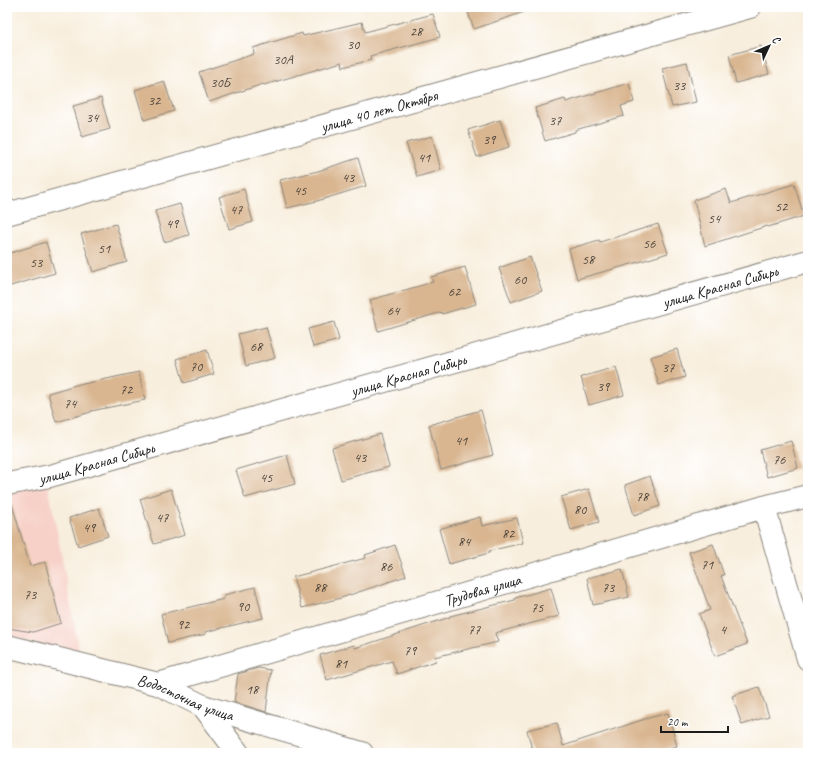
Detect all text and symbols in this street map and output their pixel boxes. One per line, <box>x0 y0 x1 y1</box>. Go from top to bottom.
house number: 28 <box>410 23 424 40</box>
north arrow <box>749 26 789 66</box>
text: С <box>769 32 784 47</box>
house number: 30 <box>347 36 361 53</box>
house number: 30А <box>273 51 294 68</box>
house number: 30Б <box>210 74 233 91</box>
house number: 33 <box>673 77 687 94</box>
street label: улица 40 лет Октября <box>318 85 441 137</box>
house number: 32 <box>148 92 162 109</box>
house number: 34 <box>86 109 100 126</box>
house number: 37 <box>549 112 562 129</box>
house number: 39 <box>483 131 497 148</box>
house number: 41 <box>418 149 431 166</box>
house number: 43 <box>342 169 356 186</box>
house number: 45 <box>294 182 307 199</box>
house number: 52 <box>775 198 789 215</box>
house number: 47 <box>230 201 243 218</box>
house number: 54 <box>708 210 722 227</box>
house number: 49 <box>166 215 180 232</box>
house number: 56 <box>643 235 656 252</box>
house number: 51 <box>98 240 111 257</box>
house number: 58 <box>582 251 596 268</box>
house number: 53 <box>30 254 44 271</box>
street label: улица Красная Сибирь <box>659 261 782 313</box>
house number: 60 <box>514 271 528 288</box>
house number: 62 <box>448 283 462 300</box>
house number: 64 <box>387 302 401 319</box>
house number: 68 <box>250 338 264 355</box>
street label: улица Красная Сибирь <box>348 349 470 401</box>
house number: 70 <box>190 358 204 375</box>
house number: 37 <box>662 359 675 376</box>
house number: 39 <box>597 378 611 395</box>
house number: 72 <box>120 381 134 398</box>
house number: 74 <box>64 395 78 412</box>
house number: 41 <box>455 432 468 449</box>
street label: улица Красная Сибирь <box>36 437 158 489</box>
house number: 43 <box>354 449 368 466</box>
house number: 76 <box>773 451 786 468</box>
house number: 45 <box>260 469 273 486</box>
house number: 78 <box>636 488 650 505</box>
house number: 80 <box>574 501 588 518</box>
house number: 47 <box>156 509 169 526</box>
house number: 49 <box>83 519 97 536</box>
house number: 82 <box>502 525 516 542</box>
house number: 84 <box>458 533 472 550</box>
house number: 71 <box>701 556 714 573</box>
house number: 86 <box>380 558 393 575</box>
street label: Трудовая улица <box>442 569 524 611</box>
house number: 88 <box>314 579 328 596</box>
house number: 73 <box>602 579 616 596</box>
house number: 73 <box>24 586 38 603</box>
house number: 90 <box>237 598 251 615</box>
house number: 75 <box>531 599 544 616</box>
house number: 92 <box>177 616 191 633</box>
house number: 77 <box>468 621 481 638</box>
house number: 4 <box>720 621 728 638</box>
house number: 79 <box>404 642 418 659</box>
house number: 81 <box>335 655 348 672</box>
street label: Водосточная улица <box>135 670 237 726</box>
house number: 18 <box>246 681 260 698</box>
scale bar <box>661 708 728 734</box>
text: 20 m <box>667 714 689 730</box>

